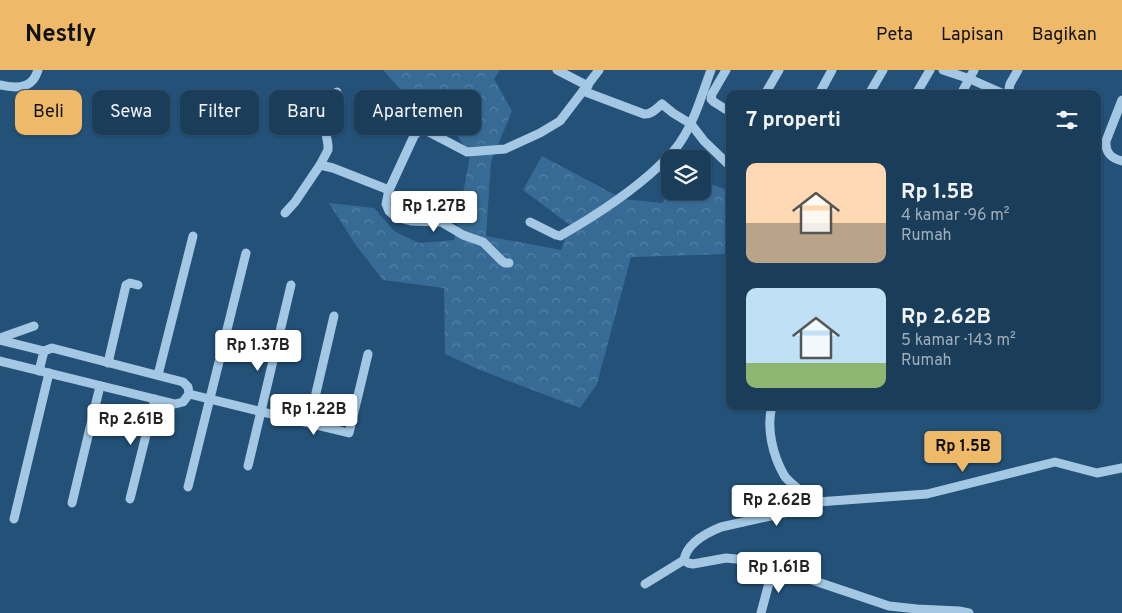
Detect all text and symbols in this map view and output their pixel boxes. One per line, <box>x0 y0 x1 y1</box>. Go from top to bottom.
text: Nestly <box>25 20 96 50</box>
text: Peta <box>876 24 913 47</box>
text: Lapisan <box>941 24 1004 47</box>
text: Bagikan <box>1032 24 1097 47</box>
chip: Beli <box>15 90 82 135</box>
chip: Sewa <box>92 90 170 135</box>
chip: Filter <box>180 90 259 135</box>
chip: Baru <box>269 90 344 135</box>
chip: Apartemen <box>354 90 481 135</box>
icon: filters <box>1053 106 1081 134</box>
text: 7 properti <box>746 107 841 134</box>
map controls <box>661 150 711 200</box>
button: layers <box>661 150 711 200</box>
text: Rp 1.5B <box>901 179 974 206</box>
icon: home <box>786 183 846 243</box>
pin: Rp 1.27B <box>382 190 486 233</box>
text: Rp 1.27B <box>402 197 466 217</box>
text: 4 kamar · 96 m² <box>901 206 1010 226</box>
text: Rumah <box>901 226 952 246</box>
text: Rp 2.62B <box>901 304 991 331</box>
icon: home <box>786 308 846 368</box>
pin: Rp 1.37B <box>206 330 310 372</box>
text: 5 kamar · 143 m² <box>901 331 1016 351</box>
text: Rp 1.37B <box>226 336 290 356</box>
text: Rumah <box>901 351 952 371</box>
pin: Rp 1.22B <box>262 394 366 436</box>
text: Rp 1.22B <box>281 400 347 420</box>
pin: Rp 2.61B <box>79 404 183 446</box>
text: Rp 2.61B <box>98 410 164 430</box>
pin: Rp 1.5B <box>917 430 1009 473</box>
text: Rp 1.5B <box>935 437 991 457</box>
pin: Rp 2.62B <box>725 484 829 527</box>
text: Rp 2.62B <box>743 491 811 511</box>
pin: Rp 1.61B <box>727 552 831 594</box>
text: Rp 1.61B <box>748 558 810 578</box>

